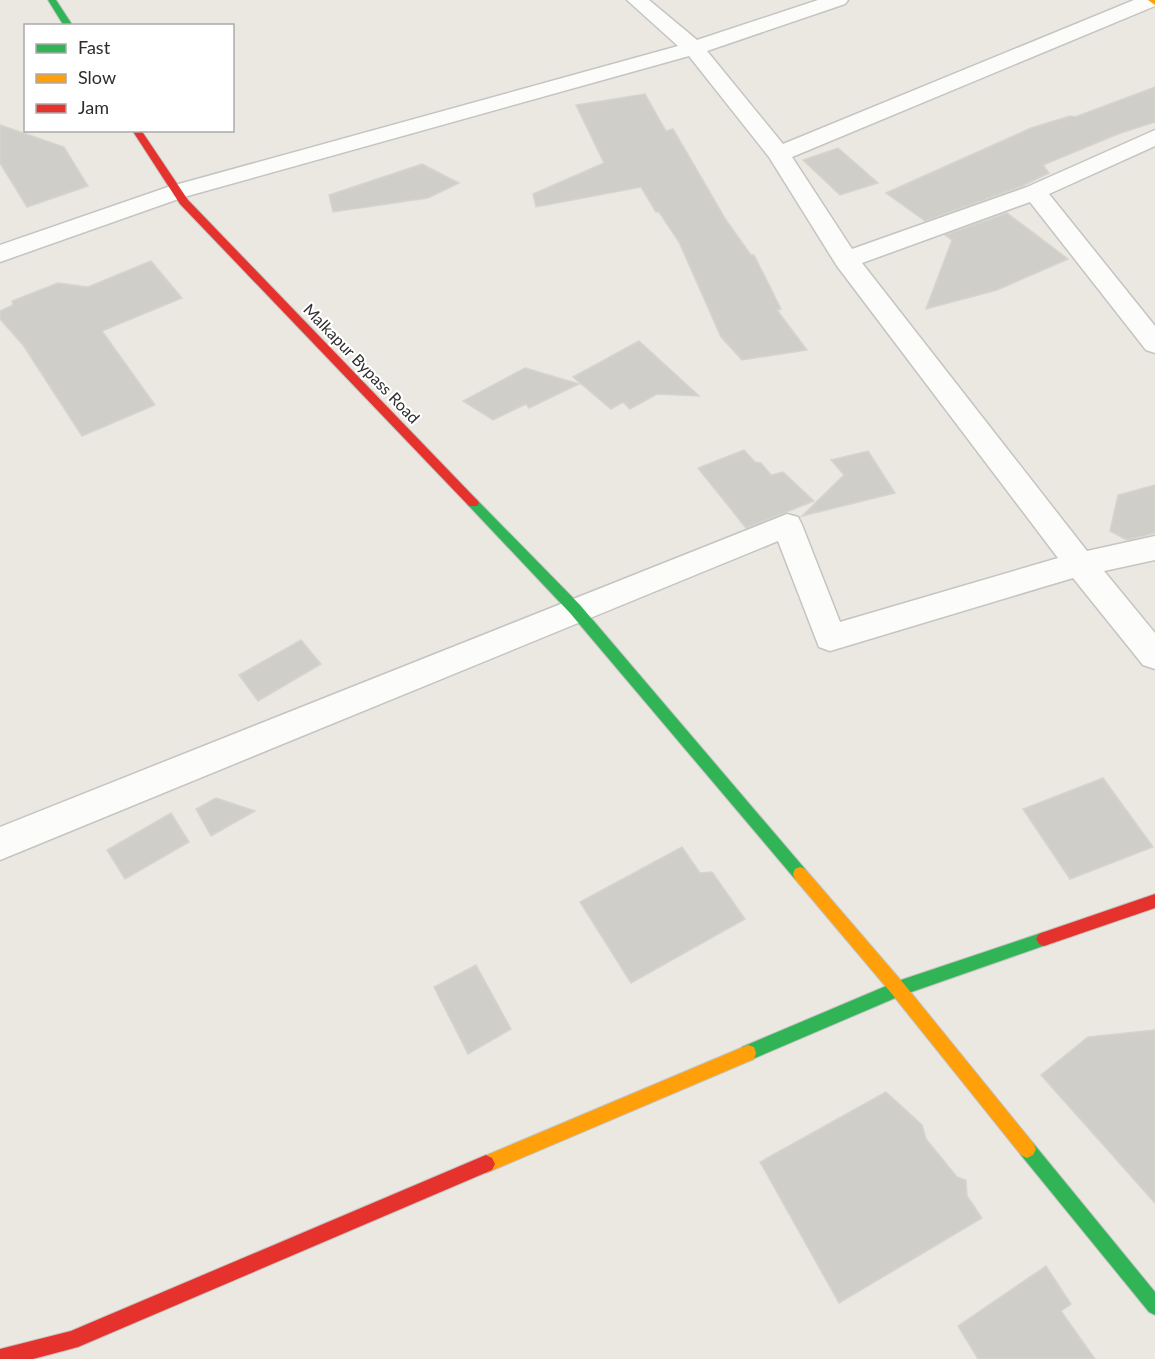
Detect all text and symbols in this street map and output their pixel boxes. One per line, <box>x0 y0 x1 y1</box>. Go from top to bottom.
legend <box>24 24 234 132</box>
text: Fast <box>78 36 111 58</box>
text: Slow <box>78 66 116 88</box>
text: Jam <box>78 96 109 118</box>
street label: Malkapur Bypass Road <box>300 299 424 427</box>

